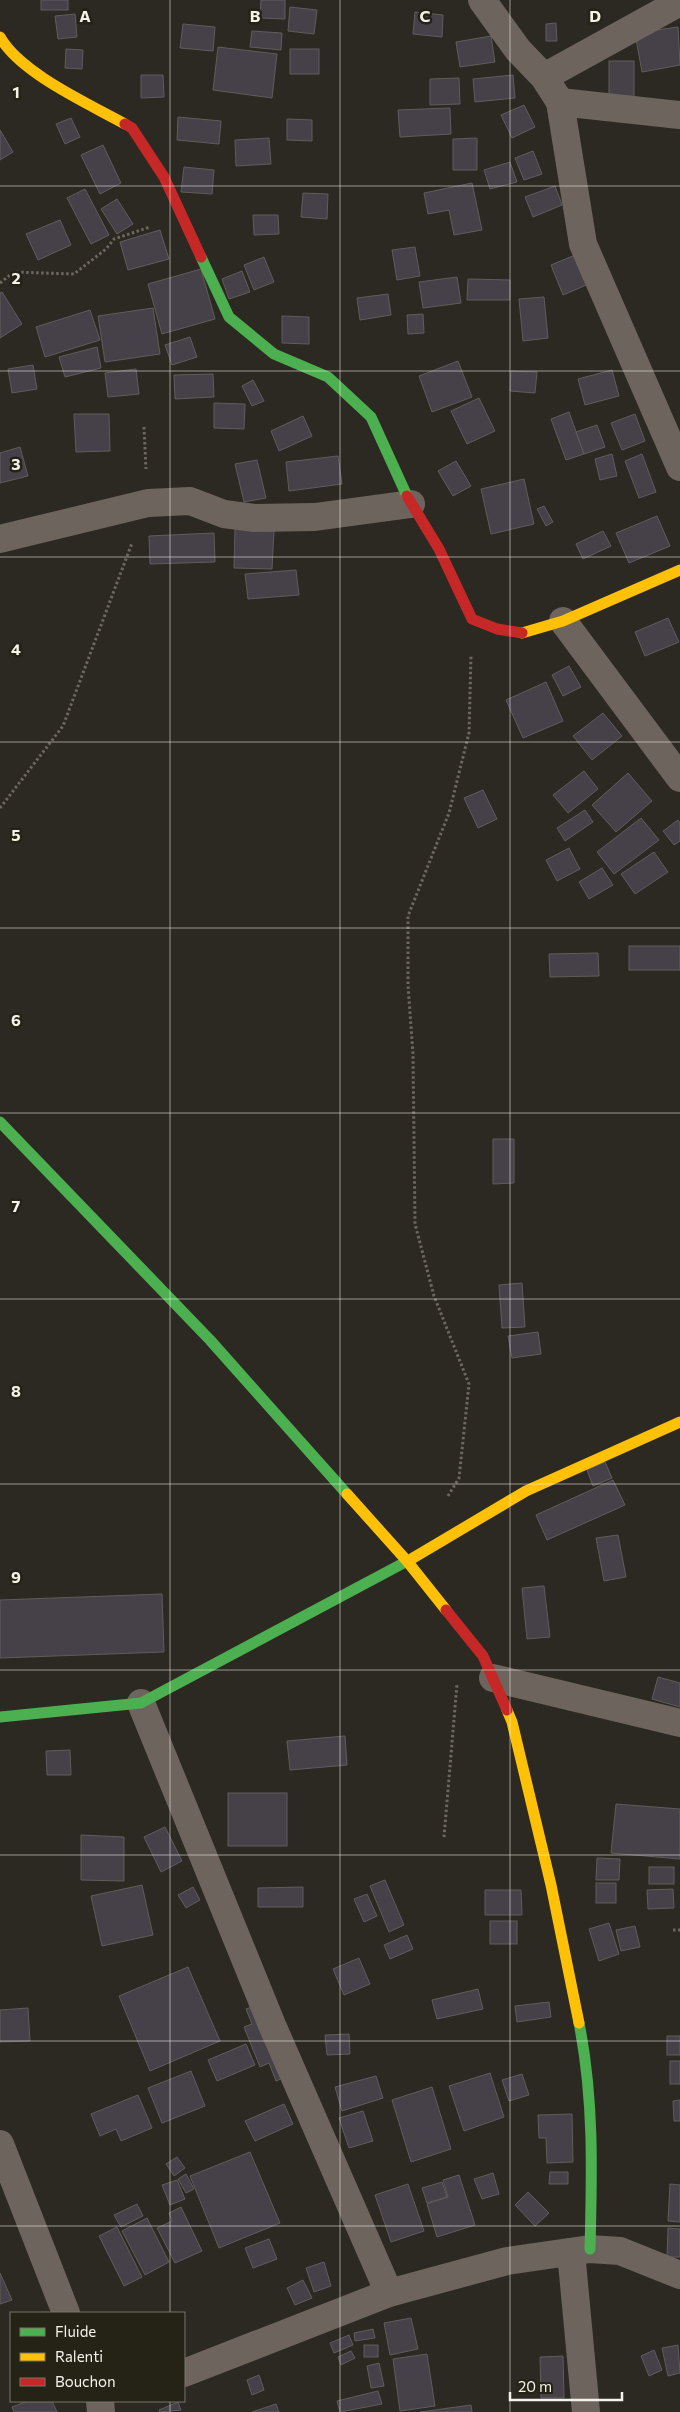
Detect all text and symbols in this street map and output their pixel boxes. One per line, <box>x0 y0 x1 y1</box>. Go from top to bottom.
text: A <box>79 6 91 25</box>
text: B <box>250 6 261 25</box>
text: C <box>420 6 431 25</box>
text: D <box>589 6 601 25</box>
text: 1 <box>12 82 20 101</box>
text: 2 <box>11 268 21 287</box>
text: 3 <box>11 454 21 473</box>
text: 4 <box>11 639 21 658</box>
text: 5 <box>11 825 21 844</box>
text: 6 <box>11 1010 21 1029</box>
text: 7 <box>12 1196 21 1215</box>
text: 8 <box>11 1381 21 1400</box>
text: 9 <box>11 1567 21 1586</box>
legend <box>10 2312 185 2402</box>
text: Fluide <box>55 2322 96 2340</box>
text: Ralenti <box>55 2347 103 2365</box>
scale bar <box>510 2370 622 2402</box>
text: Bouchon <box>55 2372 116 2390</box>
text: 20 m <box>518 2377 552 2395</box>

